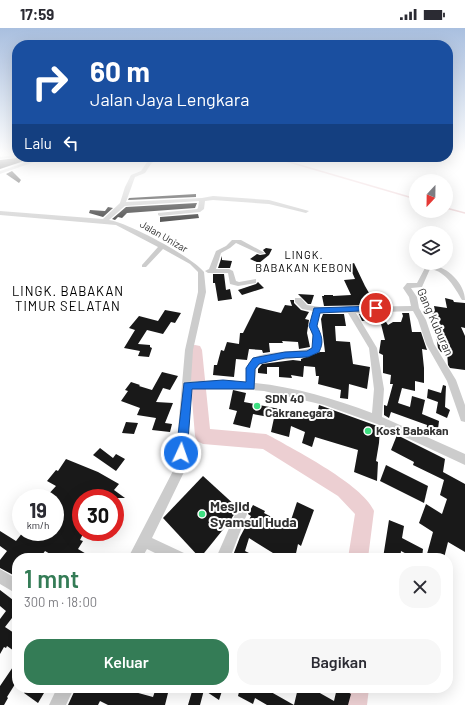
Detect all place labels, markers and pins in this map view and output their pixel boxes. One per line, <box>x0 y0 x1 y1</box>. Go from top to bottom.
pin <box>359 291 393 325</box>
place label: SDN 40 Cakranegara <box>265 391 333 419</box>
marker: SDN 40 Cakranegara <box>252 401 262 411</box>
place label: Kost Babakan <box>376 423 449 437</box>
marker: Kost Babakan <box>363 426 373 436</box>
place label: Mesjid Syamsul Huda <box>210 497 297 530</box>
marker: Mesjid Syamsul Huda <box>197 509 207 519</box>

